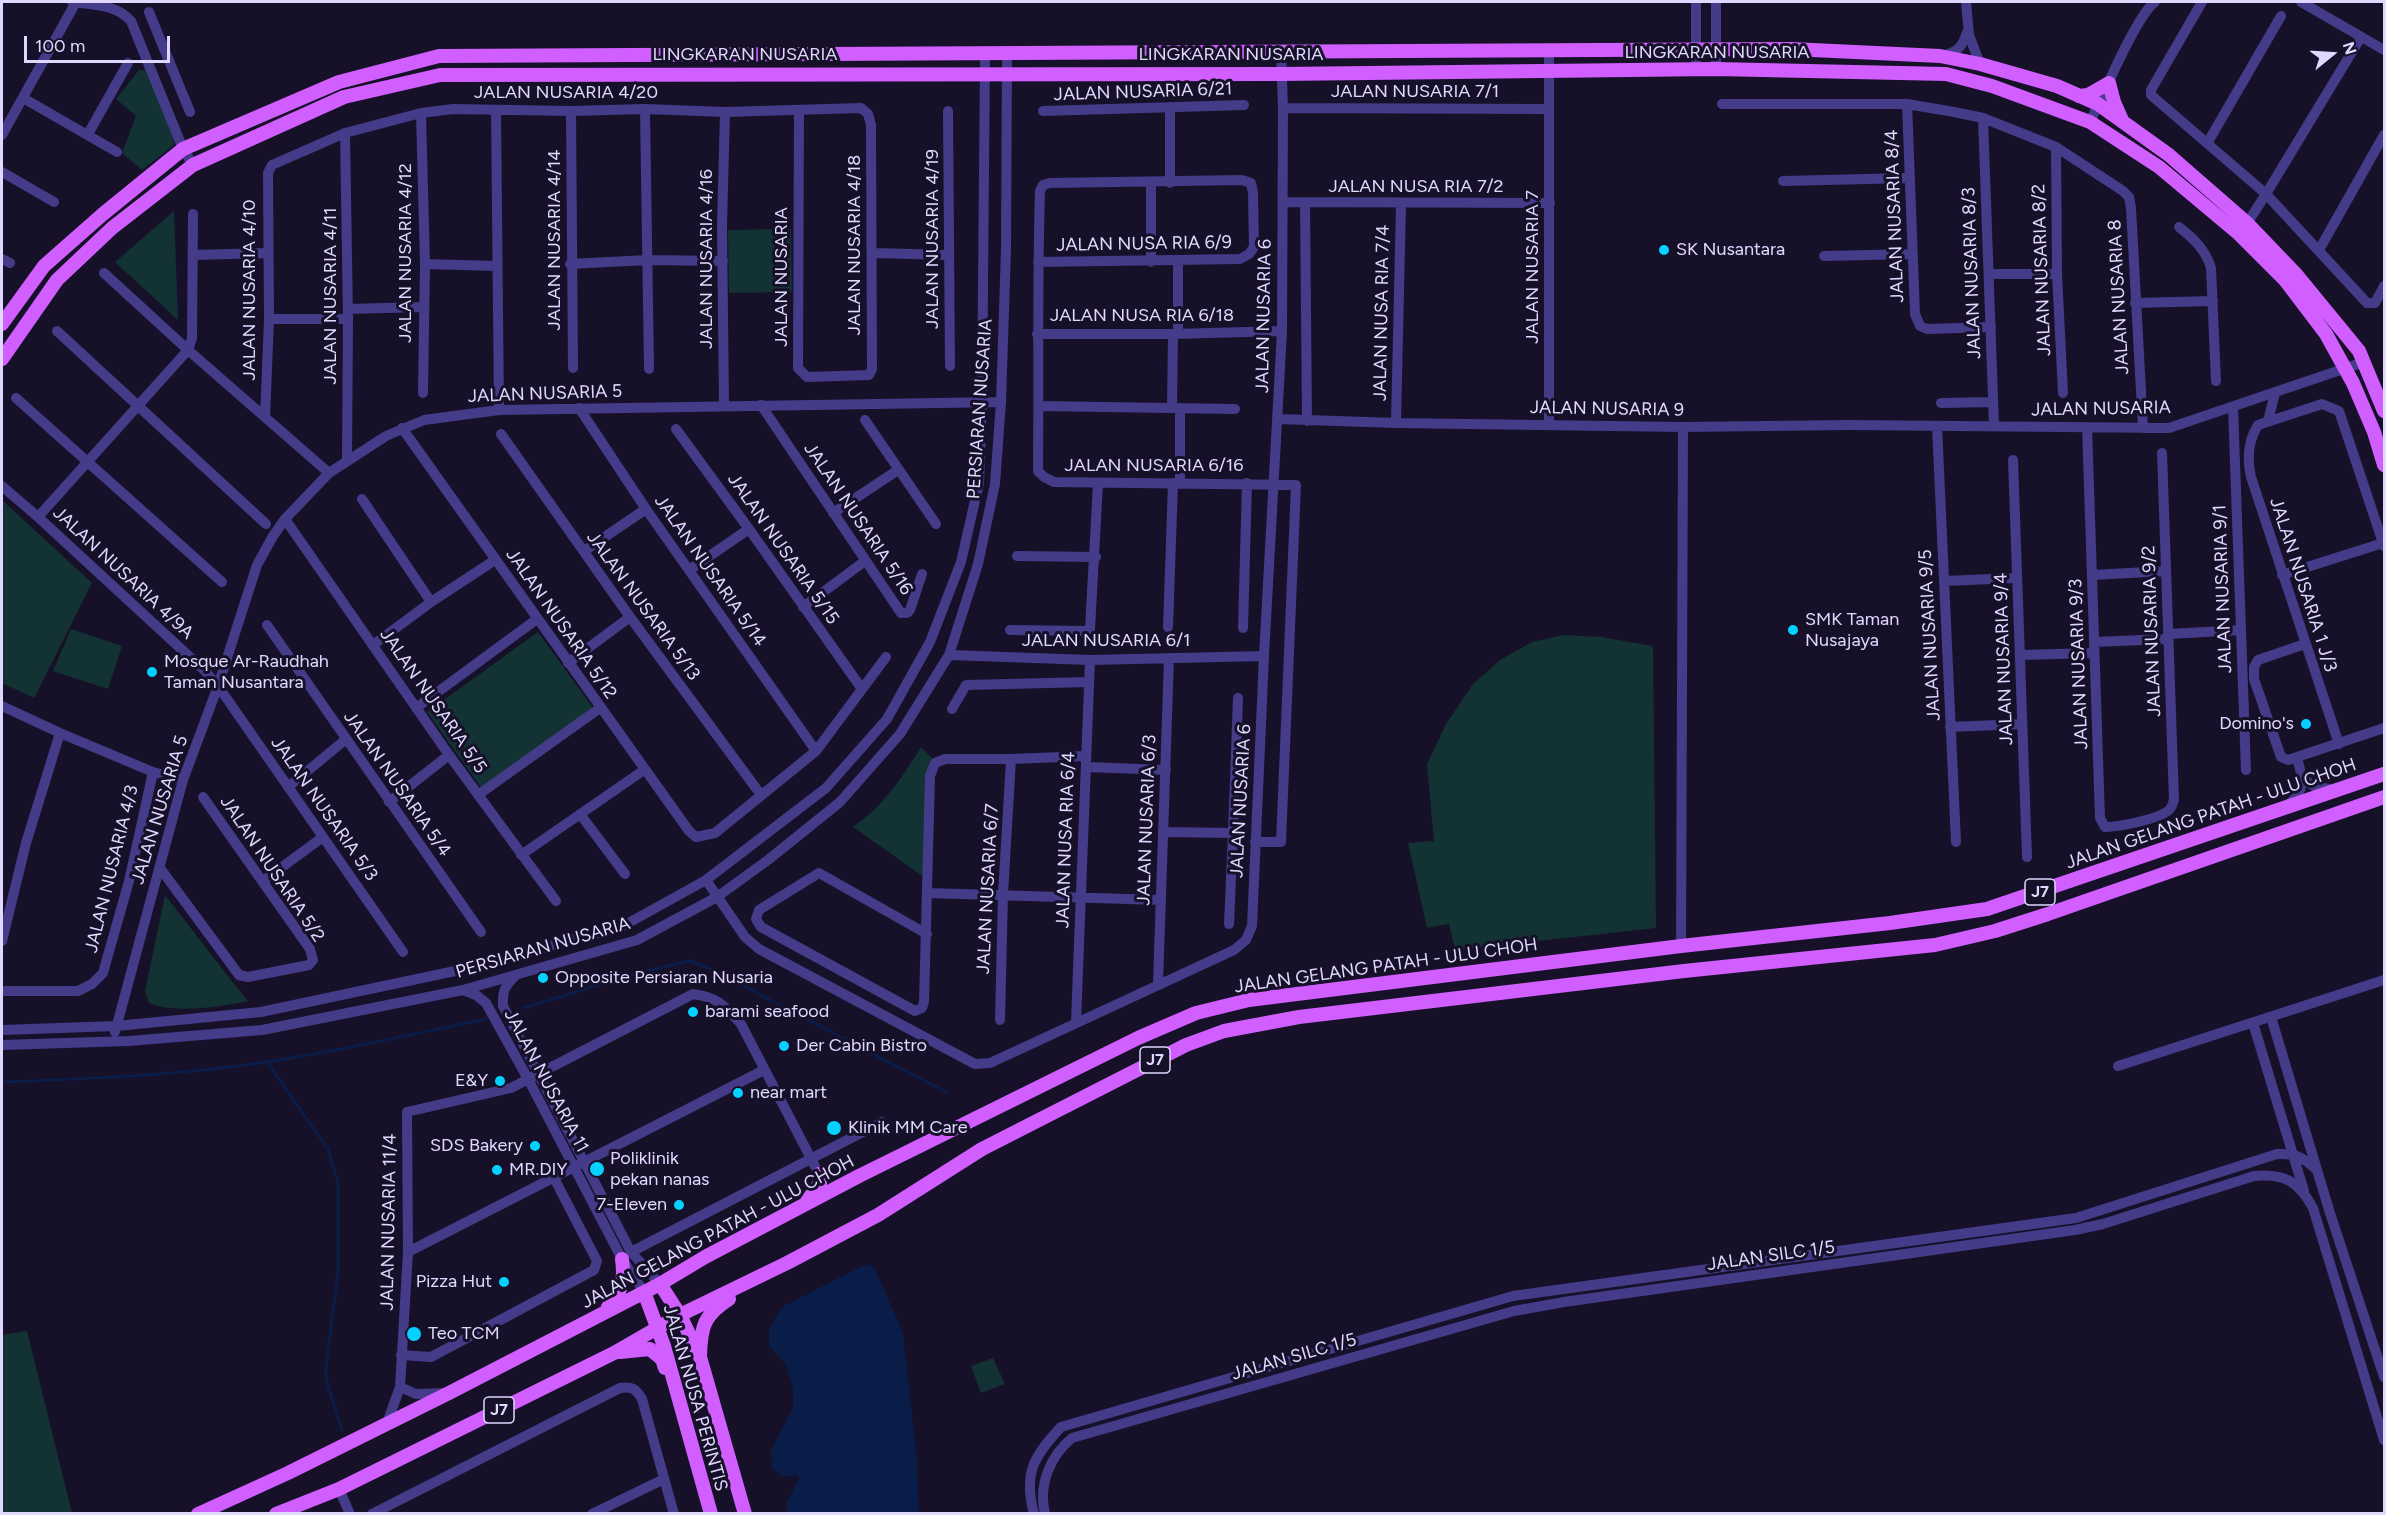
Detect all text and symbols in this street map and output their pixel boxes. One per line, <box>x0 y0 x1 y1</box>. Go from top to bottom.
scale bar <box>27 24 172 62</box>
north arrow <box>2302 24 2362 84</box>
text: 100 m <box>35 35 85 57</box>
text: N <box>2339 39 2361 57</box>
street label: LINGKARAN NUSARIA <box>1624 42 1810 64</box>
street label: LINGKARAN NUSARIA <box>652 44 838 66</box>
street label: LINGKARAN NUSARIA <box>1138 44 1324 66</box>
street label: JALAN NUSARIA 6/21 <box>1053 78 1233 106</box>
street label: JALAN NUSARIA 7/1 <box>1331 81 1499 103</box>
street label: JALAN NUSARIA 4/20 <box>474 82 658 104</box>
street label: JALAN NUSARIA 8/4 <box>1881 129 1909 303</box>
street label: JALAN NUSARIA 4/19 <box>922 149 944 329</box>
street label: JALAN NUSARIA 4/14 <box>544 150 566 330</box>
street label: JALAN NUSARIA 4/18 <box>844 155 866 335</box>
street label: JALAN NUSARIA 4/12 <box>395 163 417 343</box>
street label: JALAN NUSARIA 4/16 <box>696 169 718 349</box>
street label: JALAN NUSA RIA 7/2 <box>1328 176 1504 198</box>
street label: JALAN NUSARIA 8/2 <box>2028 184 2056 356</box>
street label: JALAN NUSARIA 8/3 <box>1958 187 1986 359</box>
street label: JALAN NUSARIA 7 <box>1522 190 1544 344</box>
street label: JALAN NUSARIA 4/10 <box>239 199 261 381</box>
street label: JALAN NUSARIA 4/11 <box>320 207 342 385</box>
street label: JALAN NUSARIA <box>771 207 793 347</box>
street label: JALAN NUSARIA 8 <box>2104 219 2134 375</box>
street label: JALAN NUSA RIA 7/4 <box>1370 225 1394 401</box>
street label: JALAN NUSA RIA 6/9 <box>1056 232 1232 256</box>
street label: JALAN NUSARIA 6 <box>1252 239 1276 393</box>
place label: SK Nusantara <box>1676 239 1785 261</box>
marker: SK Nusantara <box>1657 243 1671 257</box>
street label: JALAN NUSA RIA 6/18 <box>1050 305 1234 327</box>
street label: PERSIARAN NUSARIA <box>963 318 997 500</box>
street label: JALAN NUSARIA 5 <box>467 381 623 407</box>
street label: JALAN NUSARIA 9 <box>1530 397 1684 421</box>
street label: JALAN NUSARIA <box>2031 397 2171 421</box>
street label: JALAN NUSARIA 5/16 <box>799 439 917 599</box>
street label: JALAN NUSARIA 6/16 <box>1065 455 1243 477</box>
street label: JALAN NUSARIA 5/15 <box>723 469 843 629</box>
street label: JALAN NUSARIA 5/14 <box>650 491 770 651</box>
street label: JALAN NUSARIA 1 J/3 <box>2265 495 2341 675</box>
street label: JALAN NUSARIA 4/9A <box>48 502 198 644</box>
street label: JALAN NUSARIA 9/1 <box>2209 504 2237 674</box>
street label: JALAN NUSARIA 5/13 <box>582 527 704 685</box>
street label: JALAN NUSARIA 5/12 <box>501 545 621 703</box>
street label: JALAN NUSARIA 9/2 <box>2138 545 2166 717</box>
street label: JALAN NUSARIA 9/5 <box>1915 549 1945 721</box>
street label: JALAN NUSARIA 9/4 <box>1990 572 2018 746</box>
street label: JALAN NUSARIA 9/3 <box>2065 578 2093 750</box>
place label: SMK Taman Nusajaya <box>1805 609 1899 652</box>
marker: SMK Taman Nusajaya <box>1786 623 1800 637</box>
street label: JALAN NUSARIA 5/5 <box>375 624 491 778</box>
street label: JALAN NUSARIA 6/1 <box>1022 630 1190 652</box>
place label: Mosque Ar-Raudhah Taman Nusantara <box>164 651 329 694</box>
marker: Mosque Ar-Raudhah Taman Nusantara <box>145 665 159 679</box>
street label: JALAN NUSARIA 5/4 <box>339 707 455 861</box>
place label: Domino's <box>2219 713 2294 735</box>
marker: Domino's <box>2299 717 2313 731</box>
street label: JALAN NUSARIA 6 <box>1226 723 1256 879</box>
street label: JALAN NUSARIA 5 <box>127 733 193 887</box>
street label: JALAN NUSARIA 5/3 <box>266 733 382 885</box>
street label: JALAN NUSARIA 6/3 <box>1133 734 1161 906</box>
street label: JALAN NUSA RIA 6/4 <box>1052 751 1080 929</box>
street label: JALAN GELANG PATAH - ULU CHOH <box>2063 754 2359 874</box>
street label: JALAN NUSARIA 4/3 <box>81 783 143 955</box>
street label: JALAN NUSARIA 5/2 <box>215 792 329 946</box>
street label: JALAN NUSARIA 6/7 <box>973 803 1003 975</box>
road number: J7 <box>2025 879 2055 905</box>
street label: PERSIARAN NUSARIA <box>453 913 633 983</box>
street label: JALAN GELANG PATAH - ULU CHOH <box>1233 934 1539 998</box>
place label: Opposite Persiaran Nusaria <box>555 967 773 989</box>
marker: Opposite Persiaran Nusaria <box>536 971 550 985</box>
place label: barami seafood <box>705 1001 829 1023</box>
marker: barami seafood <box>686 1005 700 1019</box>
street label: JALAN NUSARIA 11 <box>499 1006 593 1156</box>
place label: Der Cabin Bistro <box>796 1035 927 1057</box>
marker: Der Cabin Bistro <box>777 1039 791 1053</box>
road number: J7 <box>1140 1047 1170 1073</box>
place label: E&Y <box>455 1070 488 1092</box>
marker: E&Y <box>493 1074 507 1088</box>
place label: near mart <box>750 1082 827 1104</box>
marker: near mart <box>731 1086 745 1100</box>
place label: Klinik MM Care <box>848 1117 967 1139</box>
marker: Klinik MM Care <box>825 1119 843 1137</box>
street label: JALAN NUSARIA 11/4 <box>377 1133 401 1311</box>
place label: SDS Bakery <box>430 1135 523 1157</box>
marker: SDS Bakery <box>528 1139 542 1153</box>
place label: Poliklinik pekan nanas <box>610 1148 710 1190</box>
street label: JALAN GELANG PATAH - ULU CHOH <box>578 1151 858 1313</box>
place label: MR.DIY <box>509 1159 567 1181</box>
marker: Poliklinik pekan nanas <box>588 1160 606 1178</box>
marker: MR.DIY <box>490 1163 504 1177</box>
place label: 7-Eleven <box>597 1194 667 1216</box>
marker: 7-Eleven <box>672 1198 686 1212</box>
street label: JALAN SILC 1/5 <box>1706 1236 1836 1276</box>
place label: Pizza Hut <box>416 1271 492 1293</box>
marker: Pizza Hut <box>497 1275 511 1289</box>
street label: JALAN NUSA PERINTIS <box>658 1302 732 1494</box>
place label: Teo TCM <box>428 1323 500 1345</box>
marker: Teo TCM <box>405 1325 423 1343</box>
street label: JALAN SILC 1/5 <box>1229 1329 1359 1385</box>
road number: J7 <box>484 1397 514 1423</box>

